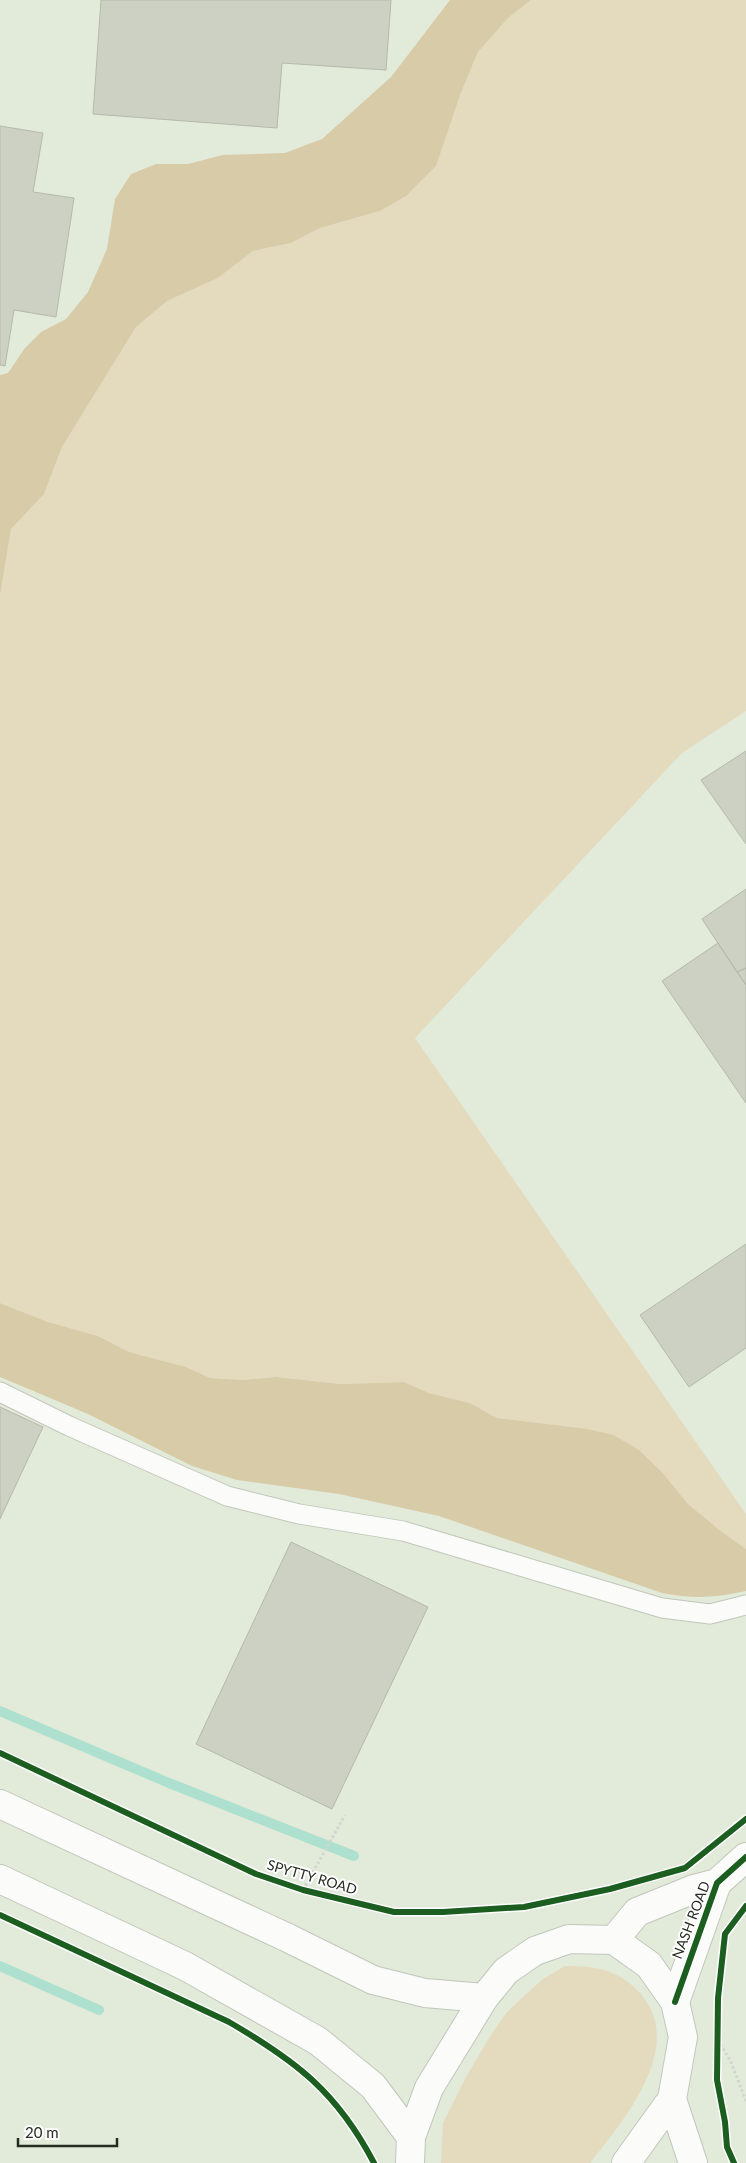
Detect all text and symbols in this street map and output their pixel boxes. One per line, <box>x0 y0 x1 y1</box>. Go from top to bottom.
street label: SPYTTY ROAD <box>265 1856 359 1897</box>
street label: NASH ROAD <box>668 1879 713 1961</box>
scale bar <box>18 2116 116 2148</box>
text: 20 m <box>25 2123 59 2141</box>

